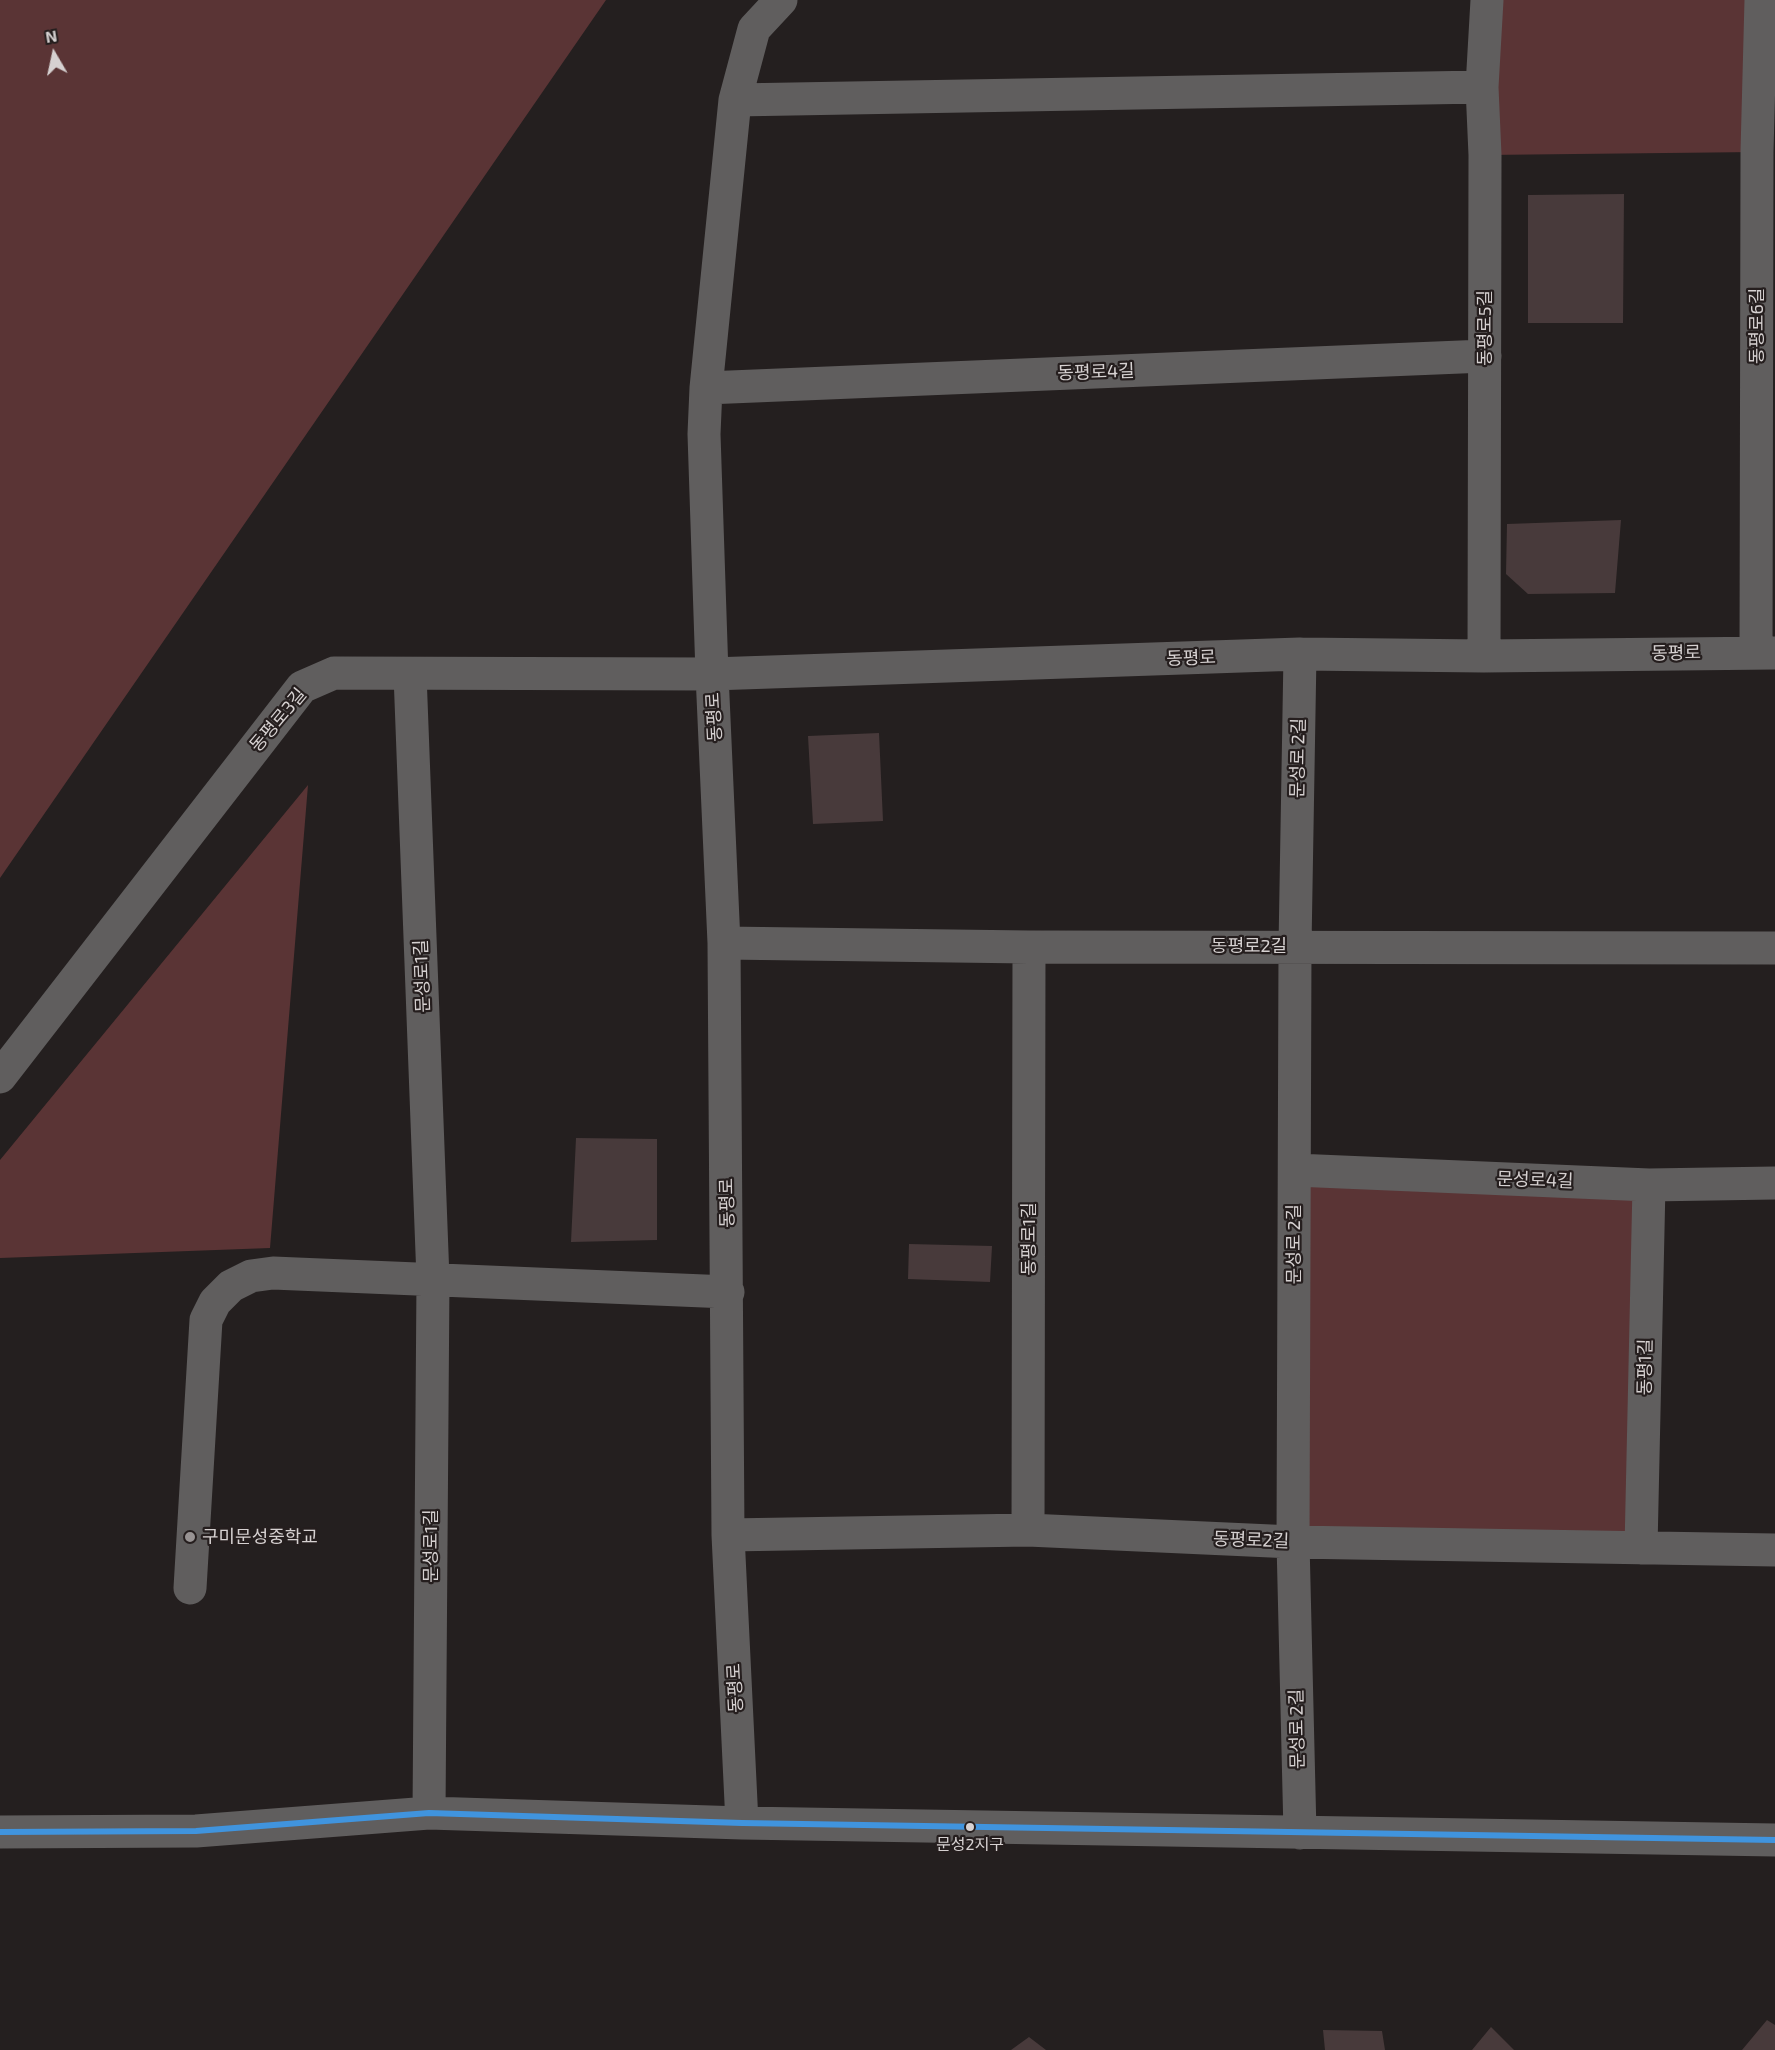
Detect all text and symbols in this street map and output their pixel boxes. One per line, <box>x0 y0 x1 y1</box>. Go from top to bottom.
north arrow <box>24 24 84 84</box>
text: N <box>44 25 58 46</box>
street label: 동평로6길 <box>1746 288 1768 364</box>
street label: 동평로5길 <box>1474 290 1496 366</box>
street label: 동평로4길 <box>1057 360 1135 384</box>
street label: 동평로 <box>1651 642 1701 664</box>
street label: 동평로 <box>1166 646 1216 670</box>
street label: 동평로3길 <box>245 684 311 756</box>
street label: 동평로 <box>702 692 726 742</box>
street label: 문성로 2길 <box>1287 718 1309 798</box>
street label: 동평로2길 <box>1211 935 1287 957</box>
street label: 문성로1길 <box>410 939 434 1013</box>
street label: 문성로4길 <box>1496 1168 1574 1192</box>
street label: 동평로 <box>716 1178 738 1228</box>
street label: 동평로1길 <box>1018 1202 1040 1276</box>
street label: 문성로 2길 <box>1283 1204 1305 1284</box>
street label: 동평1길 <box>1634 1338 1656 1396</box>
street label: 문성로1길 <box>420 1509 442 1583</box>
place label: 구미문성중학교 <box>202 1526 318 1548</box>
street label: 동평로2길 <box>1212 1528 1290 1552</box>
marker: 구미문성중학교 <box>183 1530 197 1544</box>
street label: 동평로 <box>723 1663 747 1713</box>
street label: 문성로 2길 <box>1286 1689 1308 1769</box>
marker: 문성2지구 <box>964 1821 976 1833</box>
place label: 문성2지구 <box>936 1835 1004 1855</box>

